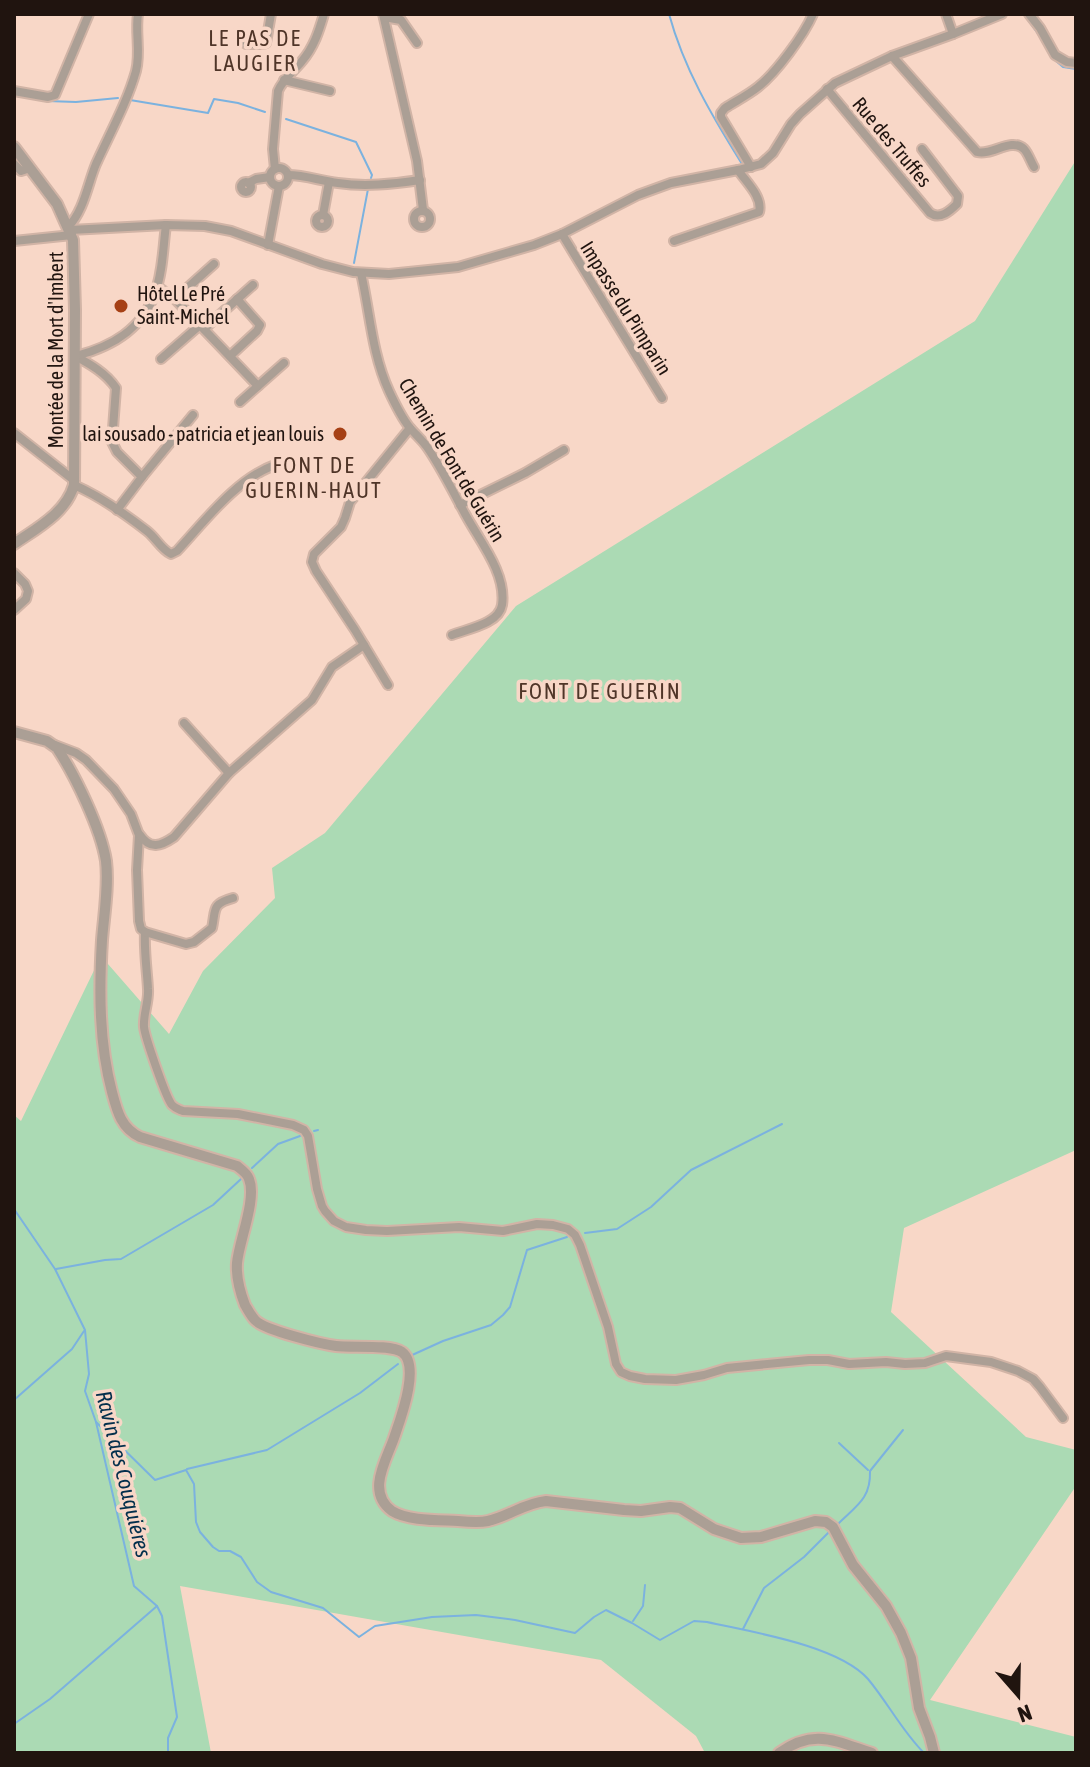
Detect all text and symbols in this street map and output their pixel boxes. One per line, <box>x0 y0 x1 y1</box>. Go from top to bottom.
district label: LE PAS DE LAUGIER <box>208 25 302 76</box>
street label: Rue des Truffes <box>848 92 937 191</box>
street label: Impasse du Pimparin <box>576 237 677 379</box>
street label: Montée de la Mort d'Imbert <box>44 251 67 448</box>
place label: Hôtel Le Pré Saint-Michel <box>137 282 230 328</box>
marker: Hôtel Le Pré Saint-Michel <box>112 297 130 315</box>
street label: Chemin de Font de Guérin <box>395 374 510 546</box>
place label: lai sousado - patricia et jean louis <box>82 422 324 445</box>
marker: lai sousado - patricia et jean louis <box>331 425 349 443</box>
district label: FONT DE GUERIN-HAUT <box>245 452 383 503</box>
district label: FONT DE GUERIN <box>518 678 682 704</box>
water label: Ravin des Couquiéres <box>91 1388 157 1560</box>
north arrow <box>978 1655 1058 1735</box>
text: N <box>1014 1699 1035 1728</box>

